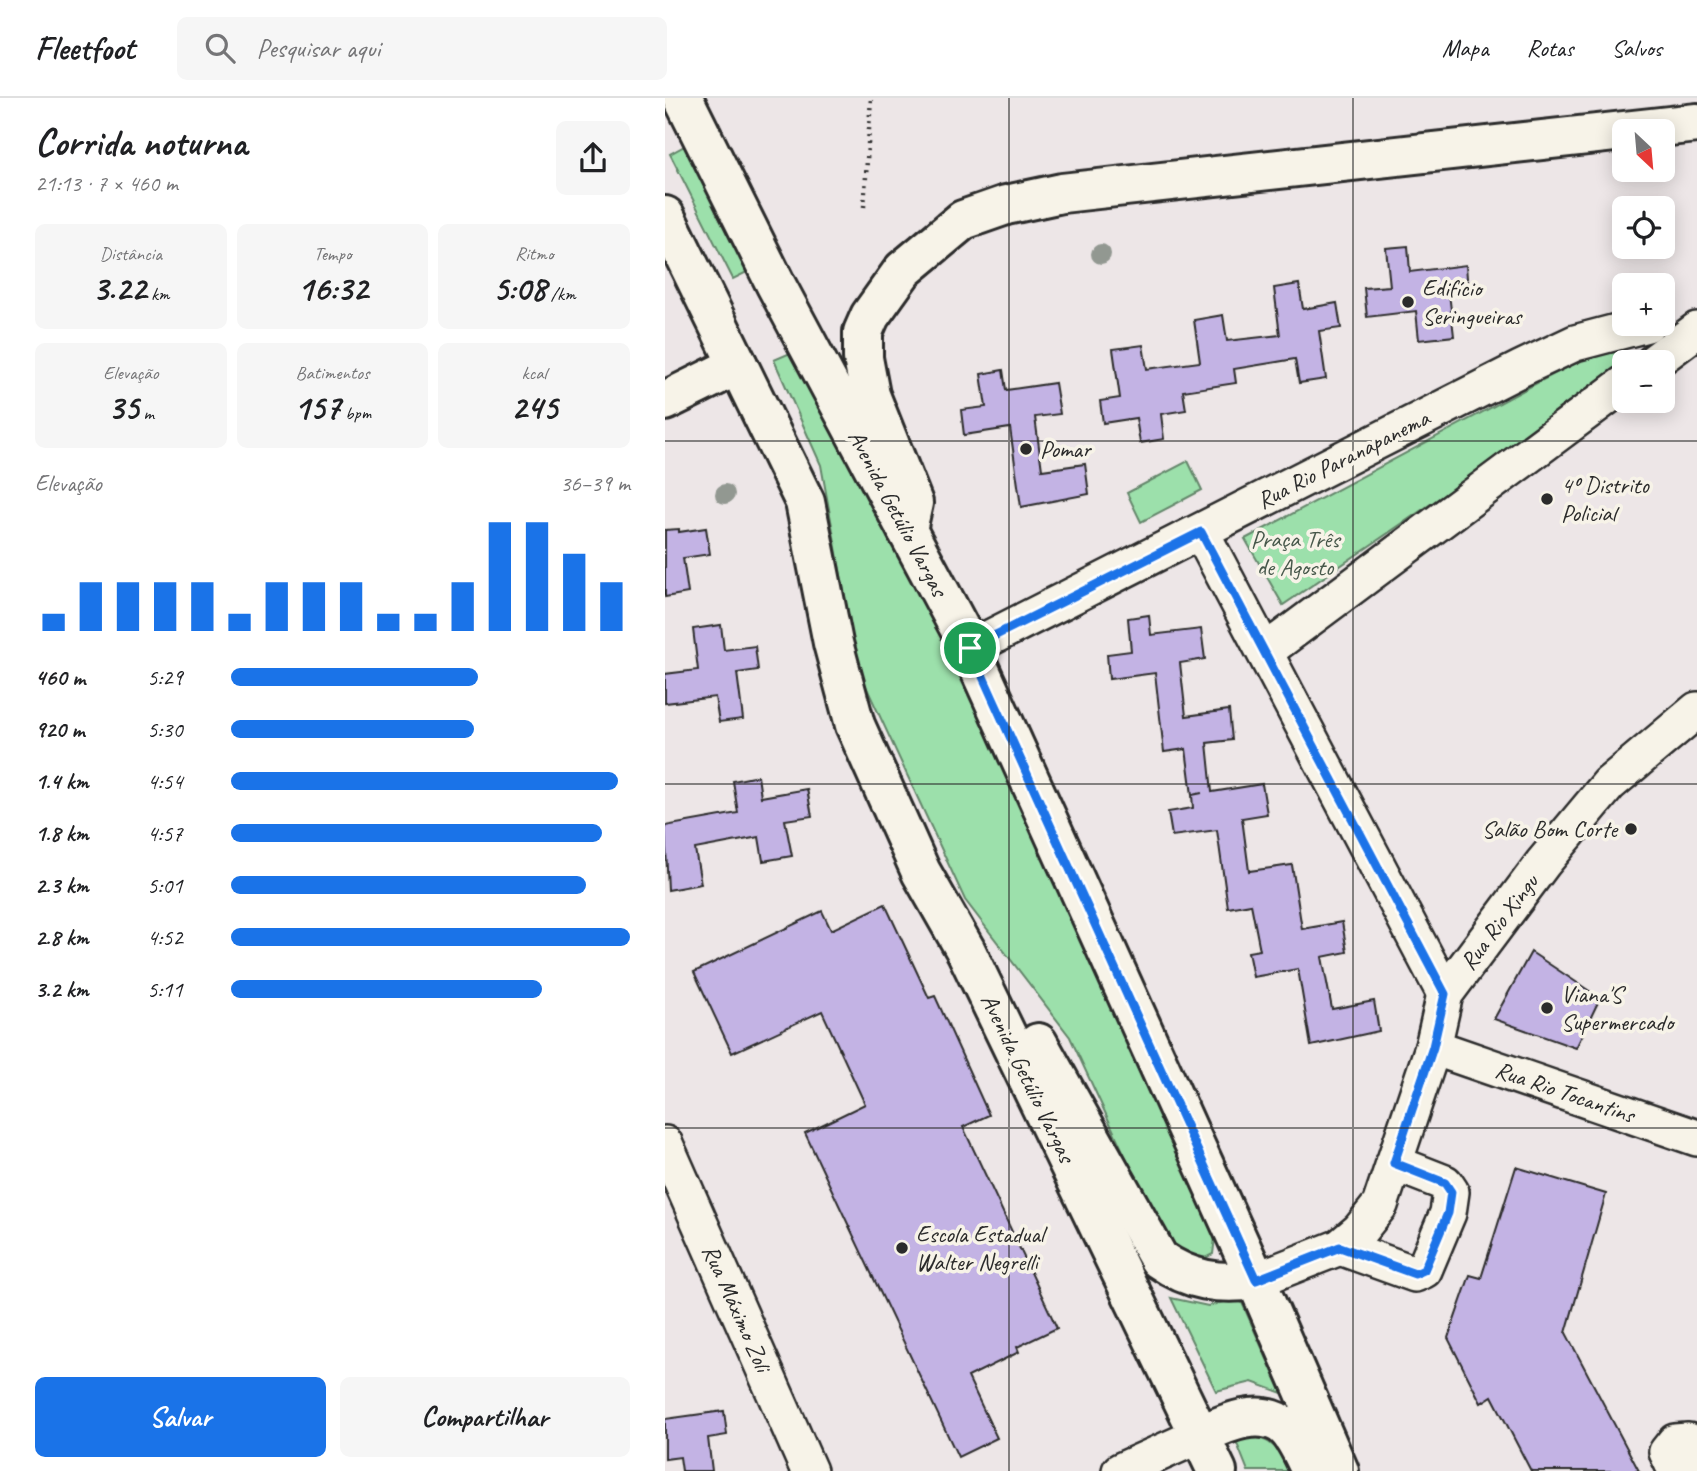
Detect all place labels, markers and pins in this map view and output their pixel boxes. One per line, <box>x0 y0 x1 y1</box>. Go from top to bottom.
place label: Edifício Seringueiras <box>1422 273 1523 331</box>
marker: Edifício Seringueiras <box>1400 294 1416 310</box>
place label: Pomar <box>1040 434 1093 464</box>
marker: Pomar <box>1018 441 1034 457</box>
place label: 4º Distrito Policial <box>1561 470 1650 528</box>
marker: 4º Distrito Policial <box>1539 491 1555 507</box>
pin <box>940 618 1000 678</box>
place label: Salão Bom Corte <box>1482 814 1619 844</box>
marker: Salão Bom Corte <box>1623 821 1639 837</box>
place label: Viana'S Supermercado <box>1561 979 1676 1037</box>
marker: Viana'S Supermercado <box>1539 1000 1555 1016</box>
place label: Escola Estadual Walter Negrelli <box>916 1219 1048 1277</box>
marker: Escola Estadual Walter Negrelli <box>894 1240 910 1256</box>

